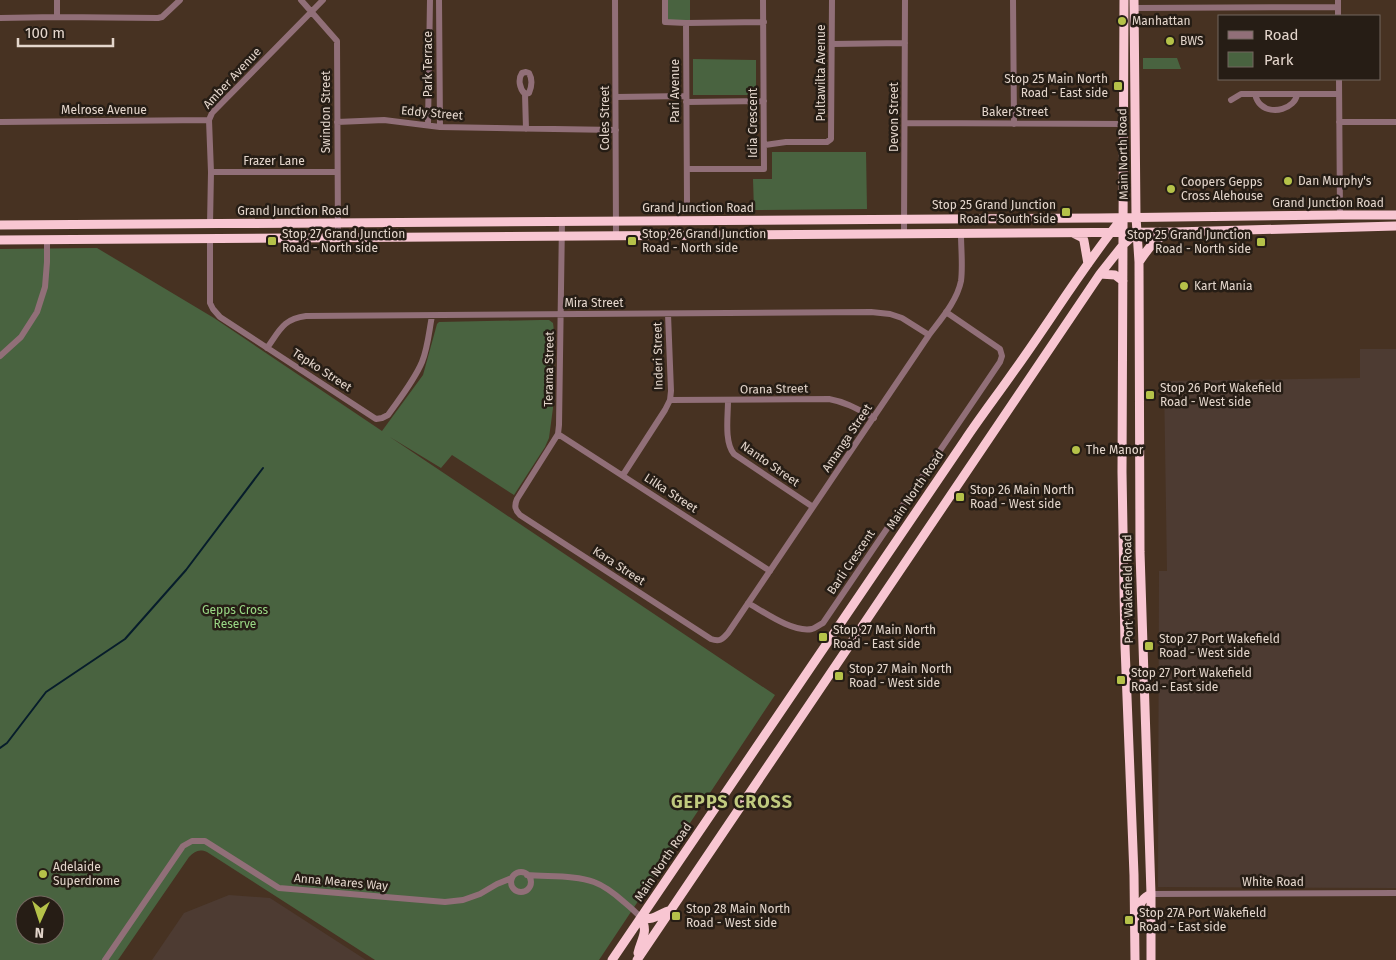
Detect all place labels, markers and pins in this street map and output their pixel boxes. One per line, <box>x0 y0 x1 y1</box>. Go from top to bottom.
place label: Manhattan <box>1132 14 1191 28</box>
marker: Manhattan <box>1116 15 1128 27</box>
place label: BWS <box>1180 34 1204 48</box>
marker: BWS <box>1164 35 1176 47</box>
place label: Stop 25 Main North Road - East side <box>1004 72 1108 100</box>
marker: Stop 25 Main North Road - East side <box>1112 80 1124 92</box>
place label: Dan Murphy's <box>1298 174 1372 188</box>
place label: Coopers Gepps Cross Alehouse <box>1181 175 1263 203</box>
marker: Dan Murphy's <box>1282 175 1294 187</box>
marker: Coopers Gepps Cross Alehouse <box>1165 183 1177 195</box>
place label: Stop 25 Grand Junction Road - South side <box>932 198 1056 226</box>
marker: Stop 25 Grand Junction Road - South side <box>1060 206 1072 218</box>
place label: Stop 27 Grand Junction Road - North side <box>282 227 405 255</box>
place label: Stop 26 Grand Junction Road - North side <box>642 227 766 255</box>
place label: Stop 25 Grand Junction Road - North side <box>1127 228 1251 256</box>
marker: Stop 27 Grand Junction Road - North side <box>266 235 278 247</box>
marker: Stop 26 Grand Junction Road - North side <box>626 235 638 247</box>
marker: Stop 25 Grand Junction Road - North side <box>1255 236 1267 248</box>
place label: Kart Mania <box>1194 279 1252 293</box>
marker: Kart Mania <box>1178 280 1190 292</box>
place label: Stop 26 Port Wakefield Road - West side <box>1160 381 1282 409</box>
marker: Stop 26 Port Wakefield Road - West side <box>1144 389 1156 401</box>
place label: The Manor <box>1086 443 1144 457</box>
marker: The Manor <box>1070 444 1082 456</box>
place label: Stop 26 Main North Road - West side <box>970 483 1074 511</box>
marker: Stop 26 Main North Road - West side <box>954 491 966 503</box>
place label: Stop 27 Main North Road - East side <box>833 623 936 651</box>
marker: Stop 27 Main North Road - East side <box>817 631 829 643</box>
place label: Stop 27 Port Wakefield Road - West side <box>1159 632 1280 660</box>
marker: Stop 27 Port Wakefield Road - West side <box>1143 640 1155 652</box>
place label: Stop 27 Main North Road - West side <box>849 662 952 690</box>
place label: Stop 27 Port Wakefield Road - East side <box>1131 666 1252 694</box>
marker: Stop 27 Main North Road - West side <box>833 670 845 682</box>
marker: Stop 27 Port Wakefield Road - East side <box>1115 674 1127 686</box>
place label: Adelaide Superdrome <box>53 860 120 888</box>
marker: Adelaide Superdrome <box>37 868 49 880</box>
place label: Stop 28 Main North Road - West side <box>686 902 790 930</box>
place label: Stop 27A Port Wakefield Road - East side <box>1139 906 1266 934</box>
marker: Stop 28 Main North Road - West side <box>670 910 682 922</box>
marker: Stop 27A Port Wakefield Road - East side <box>1123 914 1135 926</box>

